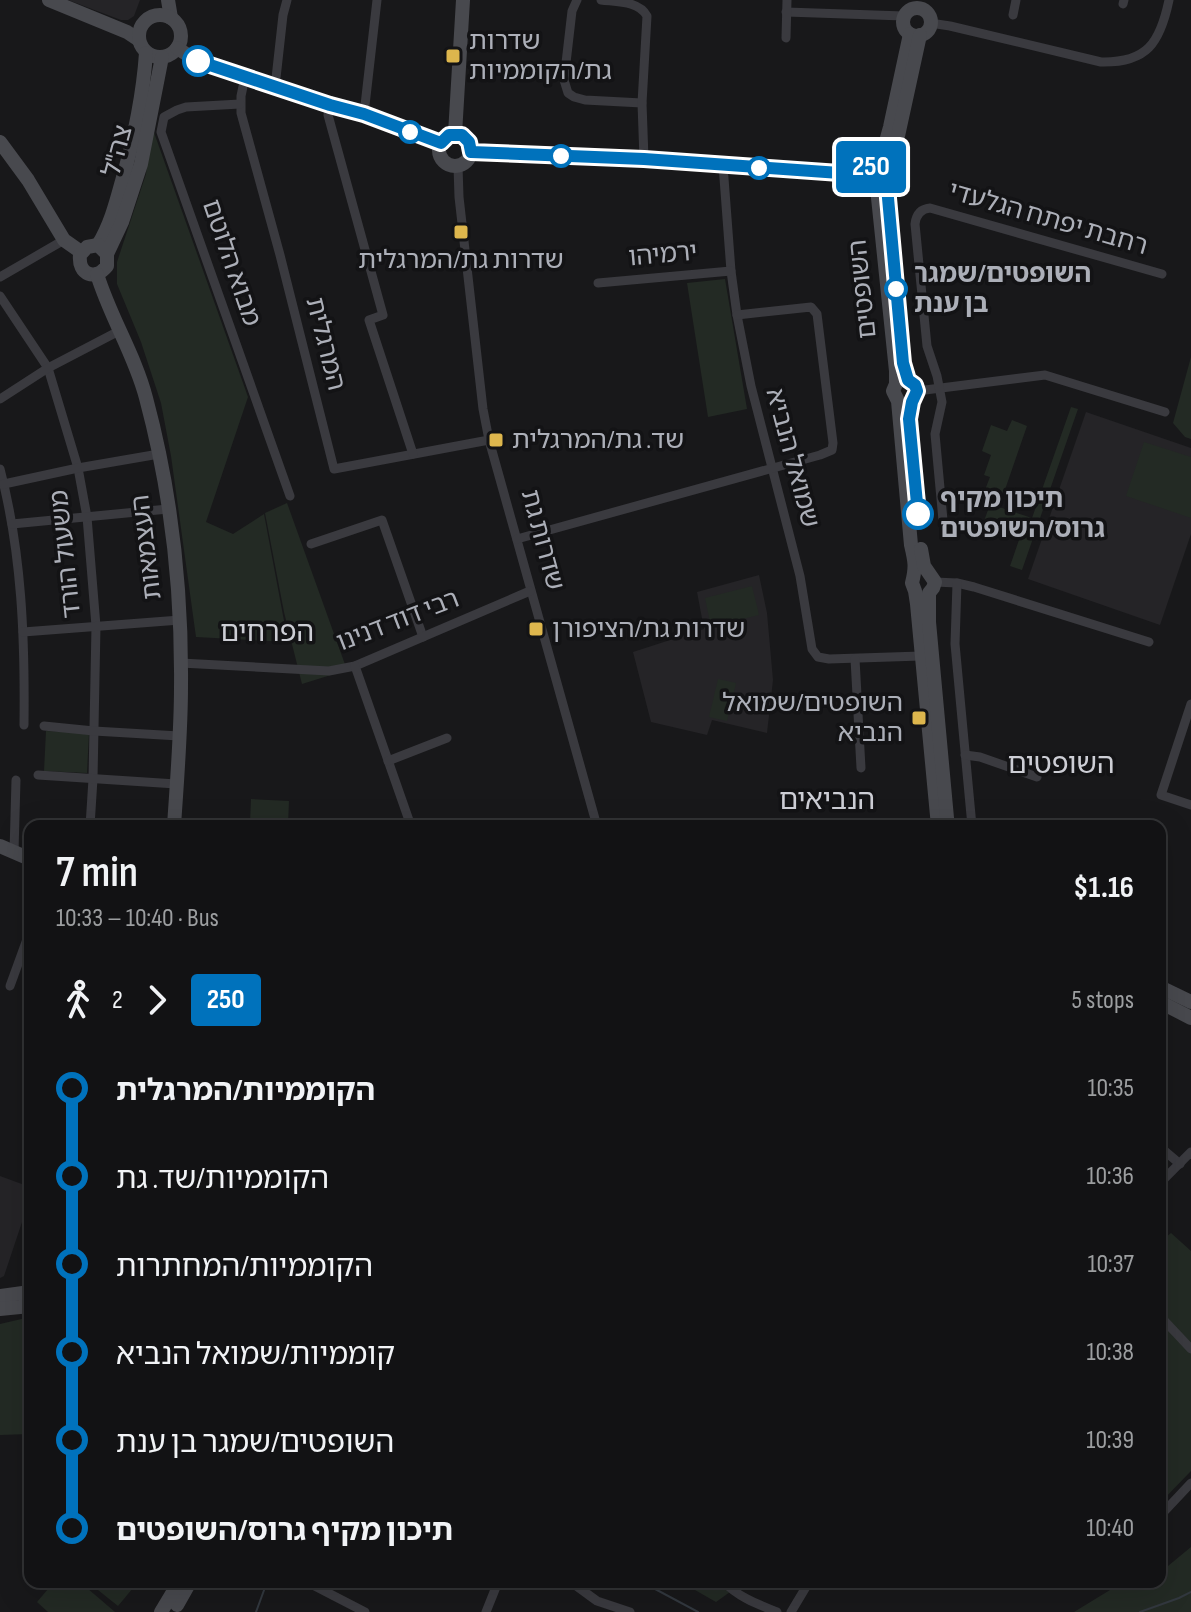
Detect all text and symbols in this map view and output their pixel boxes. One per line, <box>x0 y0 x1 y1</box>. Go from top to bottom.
place label: שדרות גת/הקוממיות <box>469 26 612 87</box>
unlabelled marker <box>183 46 213 76</box>
marker: שדרות גת/הקוממיות <box>444 47 462 65</box>
unlabelled marker <box>399 121 421 143</box>
street label: צה"ל <box>96 122 140 180</box>
line badge: 250 <box>825 141 917 193</box>
unlabelled marker <box>550 145 572 167</box>
text: 250 <box>852 150 890 183</box>
unlabelled marker <box>748 157 770 179</box>
street label: רחבת יפתח הגלעדי <box>945 176 1151 262</box>
street label: מבוא הלוטם <box>195 196 267 330</box>
marker: שדרות גת/המרגלית <box>452 223 470 241</box>
street label: ירמיהו <box>627 237 699 273</box>
street label: השופטים <box>842 238 884 340</box>
place label: שדרות גת/המרגלית <box>358 245 564 276</box>
place label: השופטים/שמגר בן ענת <box>914 259 1091 320</box>
marker: השופטים/שמגר בן ענת <box>885 278 907 300</box>
street label: המרגלית <box>298 294 352 394</box>
street label: שמואל הנביא <box>759 385 825 531</box>
place label: שד. גת/המרגלית <box>512 425 684 456</box>
marker: שד. גת/המרגלית <box>487 431 505 449</box>
place label: תיכון מקיף גרוס/השופטים <box>940 484 1105 545</box>
street label: שדרות גת <box>514 486 570 594</box>
street label: משעול הורד <box>44 488 88 620</box>
street label: העצמאות <box>125 493 169 601</box>
marker: תיכון מקיף גרוס/השופטים <box>903 499 933 529</box>
street label: רבי דוד דנינו <box>333 584 463 658</box>
place label: שדרות גת/הציפורן <box>552 614 745 645</box>
district label: הפרחים <box>220 616 314 649</box>
marker: שדרות גת/הציפורן <box>527 620 545 638</box>
place label: השופטים/שמואל הנביא <box>722 688 903 749</box>
marker: השופטים/שמואל הנביא <box>910 709 928 727</box>
district label: השופטים <box>1007 748 1115 781</box>
district label: הנביאים <box>779 784 875 817</box>
text: 7 min <box>56 846 138 899</box>
text: $1.16 <box>1073 870 1134 906</box>
text: 10:33 – 10:40 · Bus <box>56 903 219 934</box>
icon: walk <box>56 978 100 1022</box>
icon: forward <box>135 978 179 1022</box>
text: 250 <box>207 983 245 1016</box>
text: 2 <box>112 985 123 1016</box>
text: 5 stops <box>1071 985 1134 1016</box>
text: הקוממיות/המרגלית <box>116 1073 375 1109</box>
text: 10:35 <box>1087 1073 1134 1104</box>
text: הקוממיות/שד. גת <box>116 1161 329 1197</box>
text: 10:36 <box>1086 1161 1134 1192</box>
text: הקוממיות/המחתרות <box>116 1249 373 1285</box>
text: 10:37 <box>1087 1249 1134 1280</box>
text: קוממיות/שמואל הנביא <box>116 1337 395 1373</box>
text: 10:38 <box>1086 1337 1134 1368</box>
text: השופטים/שמגר בן ענת <box>116 1425 394 1461</box>
text: 10:39 <box>1086 1425 1134 1456</box>
text: תיכון מקיף גרוס/השופטים <box>116 1513 453 1549</box>
text: 10:40 <box>1086 1513 1134 1544</box>

